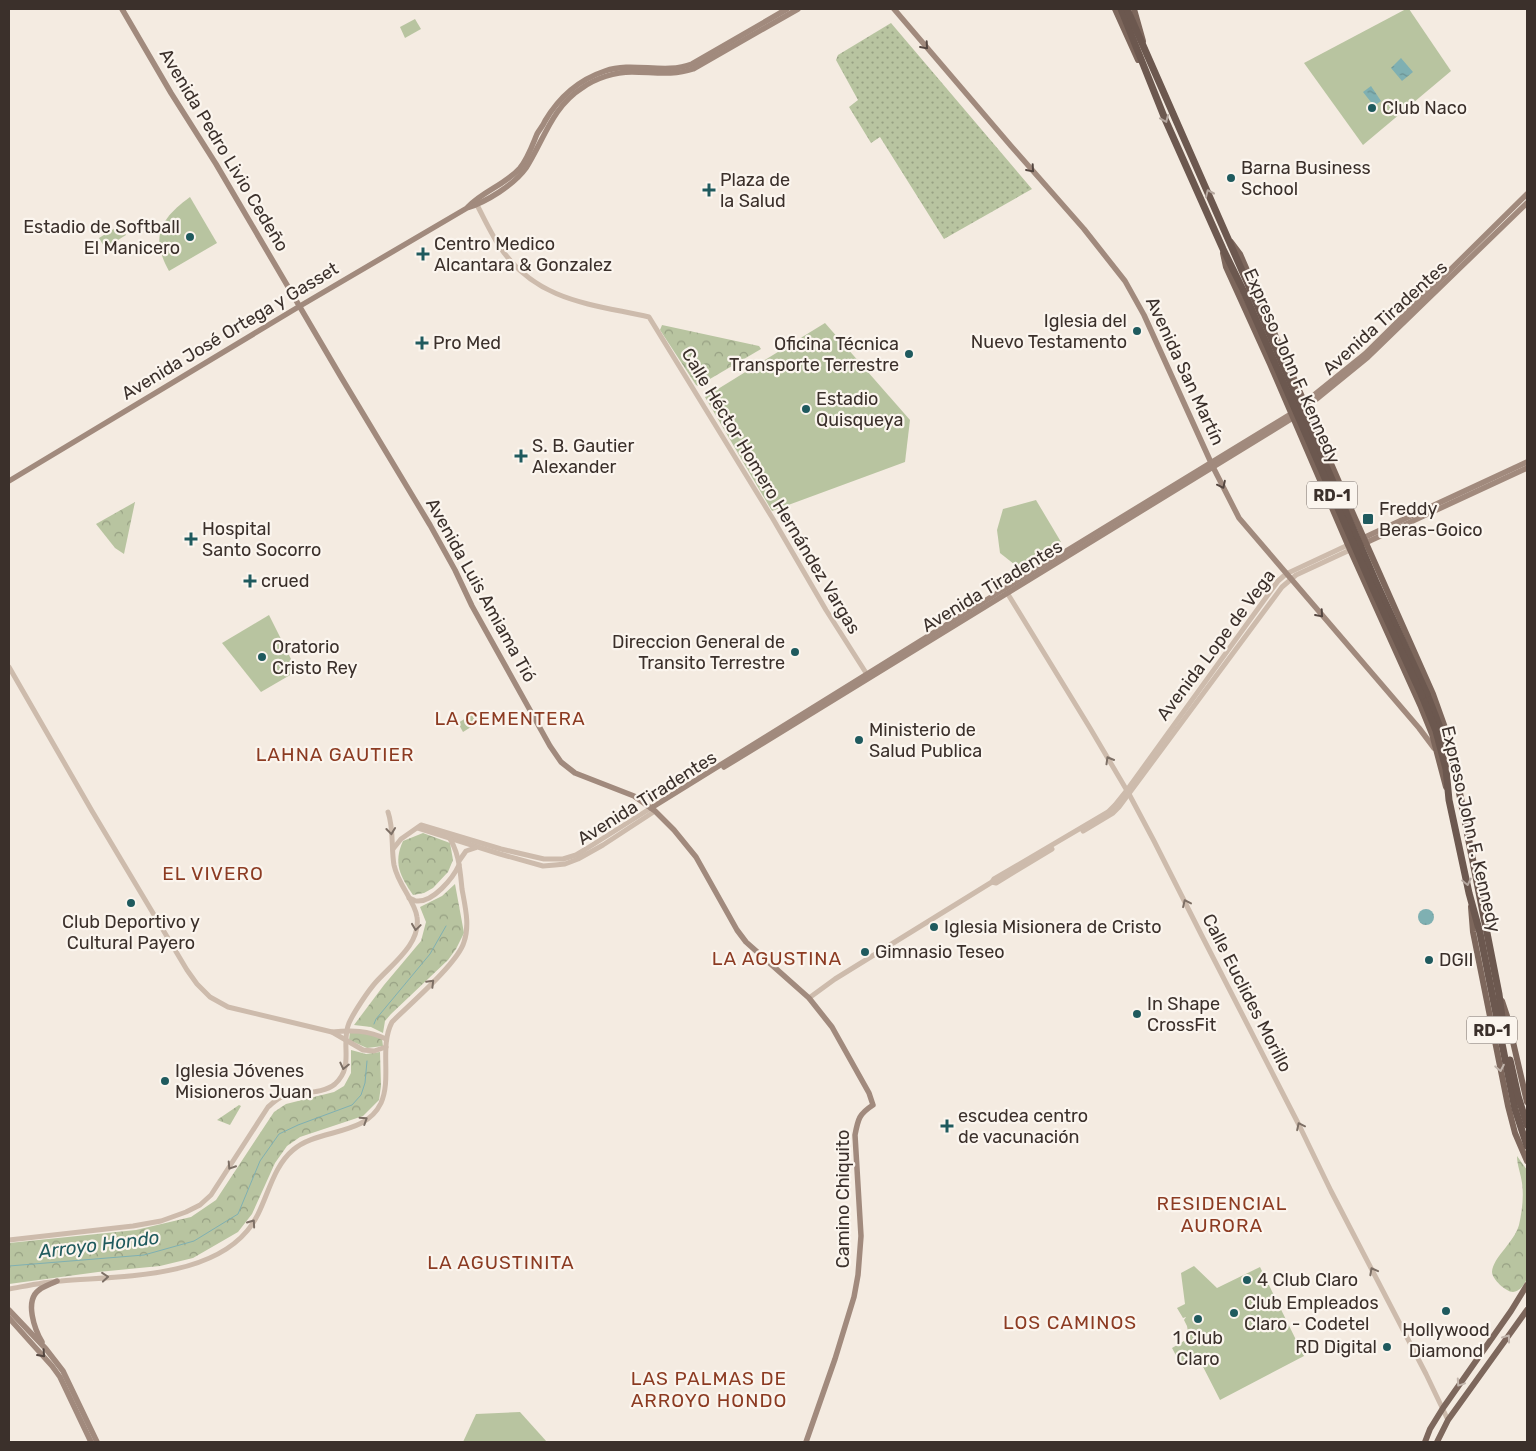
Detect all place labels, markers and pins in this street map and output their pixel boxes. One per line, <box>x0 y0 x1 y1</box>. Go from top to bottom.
place label: Club Naco <box>1382 97 1467 119</box>
marker: Club Naco <box>1366 102 1378 114</box>
place label: Barna Business School <box>1241 157 1371 200</box>
place label: Plaza de la Salud <box>720 169 790 212</box>
marker: Barna Business School <box>1225 172 1237 184</box>
marker: Plaza de la Salud <box>702 183 716 197</box>
place label: Estadio de Softball El Manicero <box>23 216 180 259</box>
marker: Estadio de Softball El Manicero <box>184 231 196 243</box>
place label: Centro Medico Alcantara & Gonzalez <box>434 233 612 276</box>
marker: Centro Medico Alcantara & Gonzalez <box>416 247 430 261</box>
place label: Iglesia del Nuevo Testamento <box>971 310 1127 353</box>
marker: Iglesia del Nuevo Testamento <box>1131 325 1143 337</box>
place label: Pro Med <box>433 332 501 354</box>
place label: Oficina Técnica Transporte Terrestre <box>729 333 899 376</box>
marker: Pro Med <box>415 336 429 350</box>
marker: Oficina Técnica Transporte Terrestre <box>903 348 915 360</box>
place label: Estadio Quisqueya <box>816 388 903 431</box>
marker: Estadio Quisqueya <box>800 403 812 415</box>
place label: S. B. Gautier Alexander <box>532 435 634 478</box>
marker: S. B. Gautier Alexander <box>514 449 528 463</box>
place label: Freddy Beras-Goico <box>1379 498 1483 541</box>
marker: Freddy Beras-Goico <box>1361 512 1375 526</box>
place label: Hospital Santo Socorro <box>202 518 321 561</box>
marker: Hospital Santo Socorro <box>184 532 198 546</box>
place label: crued <box>261 570 309 592</box>
marker: crued <box>243 574 257 588</box>
place label: Direccion General de Transito Terrestre <box>612 631 785 674</box>
place label: Oratorio Cristo Rey <box>272 636 358 679</box>
marker: Direccion General de Transito Terrestre <box>789 646 801 658</box>
marker: Oratorio Cristo Rey <box>256 651 268 663</box>
place label: Ministerio de Salud Publica <box>869 719 982 762</box>
marker: Ministerio de Salud Publica <box>853 734 865 746</box>
marker: Club Deportivo y Cultural Payero <box>125 897 137 909</box>
place label: Club Deportivo y Cultural Payero <box>62 911 200 954</box>
place label: Iglesia Misionera de Cristo <box>944 916 1161 938</box>
marker: Iglesia Misionera de Cristo <box>928 921 940 933</box>
place label: Gimnasio Teseo <box>875 941 1005 963</box>
marker: Gimnasio Teseo <box>859 946 871 958</box>
place label: DGII <box>1439 949 1474 971</box>
marker: DGII <box>1423 954 1435 966</box>
place label: In Shape CrossFit <box>1147 993 1220 1036</box>
marker: In Shape CrossFit <box>1131 1008 1143 1020</box>
place label: Iglesia Jóvenes Misioneros Juan <box>175 1060 312 1103</box>
marker: Iglesia Jóvenes Misioneros Juan <box>159 1075 171 1087</box>
place label: escudea centro de vacunación <box>958 1105 1088 1148</box>
marker: escudea centro de vacunación <box>940 1119 954 1133</box>
place label: 4 Club Claro <box>1257 1269 1358 1291</box>
marker: 4 Club Claro <box>1241 1274 1253 1286</box>
place label: Club Empleados Claro - Codetel <box>1244 1292 1379 1335</box>
marker: Hollywood Diamond <box>1440 1305 1452 1317</box>
marker: Club Empleados Claro - Codetel <box>1228 1307 1240 1319</box>
marker: 1 Club Claro <box>1192 1313 1204 1325</box>
place label: Hollywood Diamond <box>1402 1319 1490 1362</box>
place label: 1 Club Claro <box>1173 1327 1223 1370</box>
place label: RD Digital <box>1295 1336 1377 1358</box>
marker: RD Digital <box>1381 1341 1393 1353</box>

